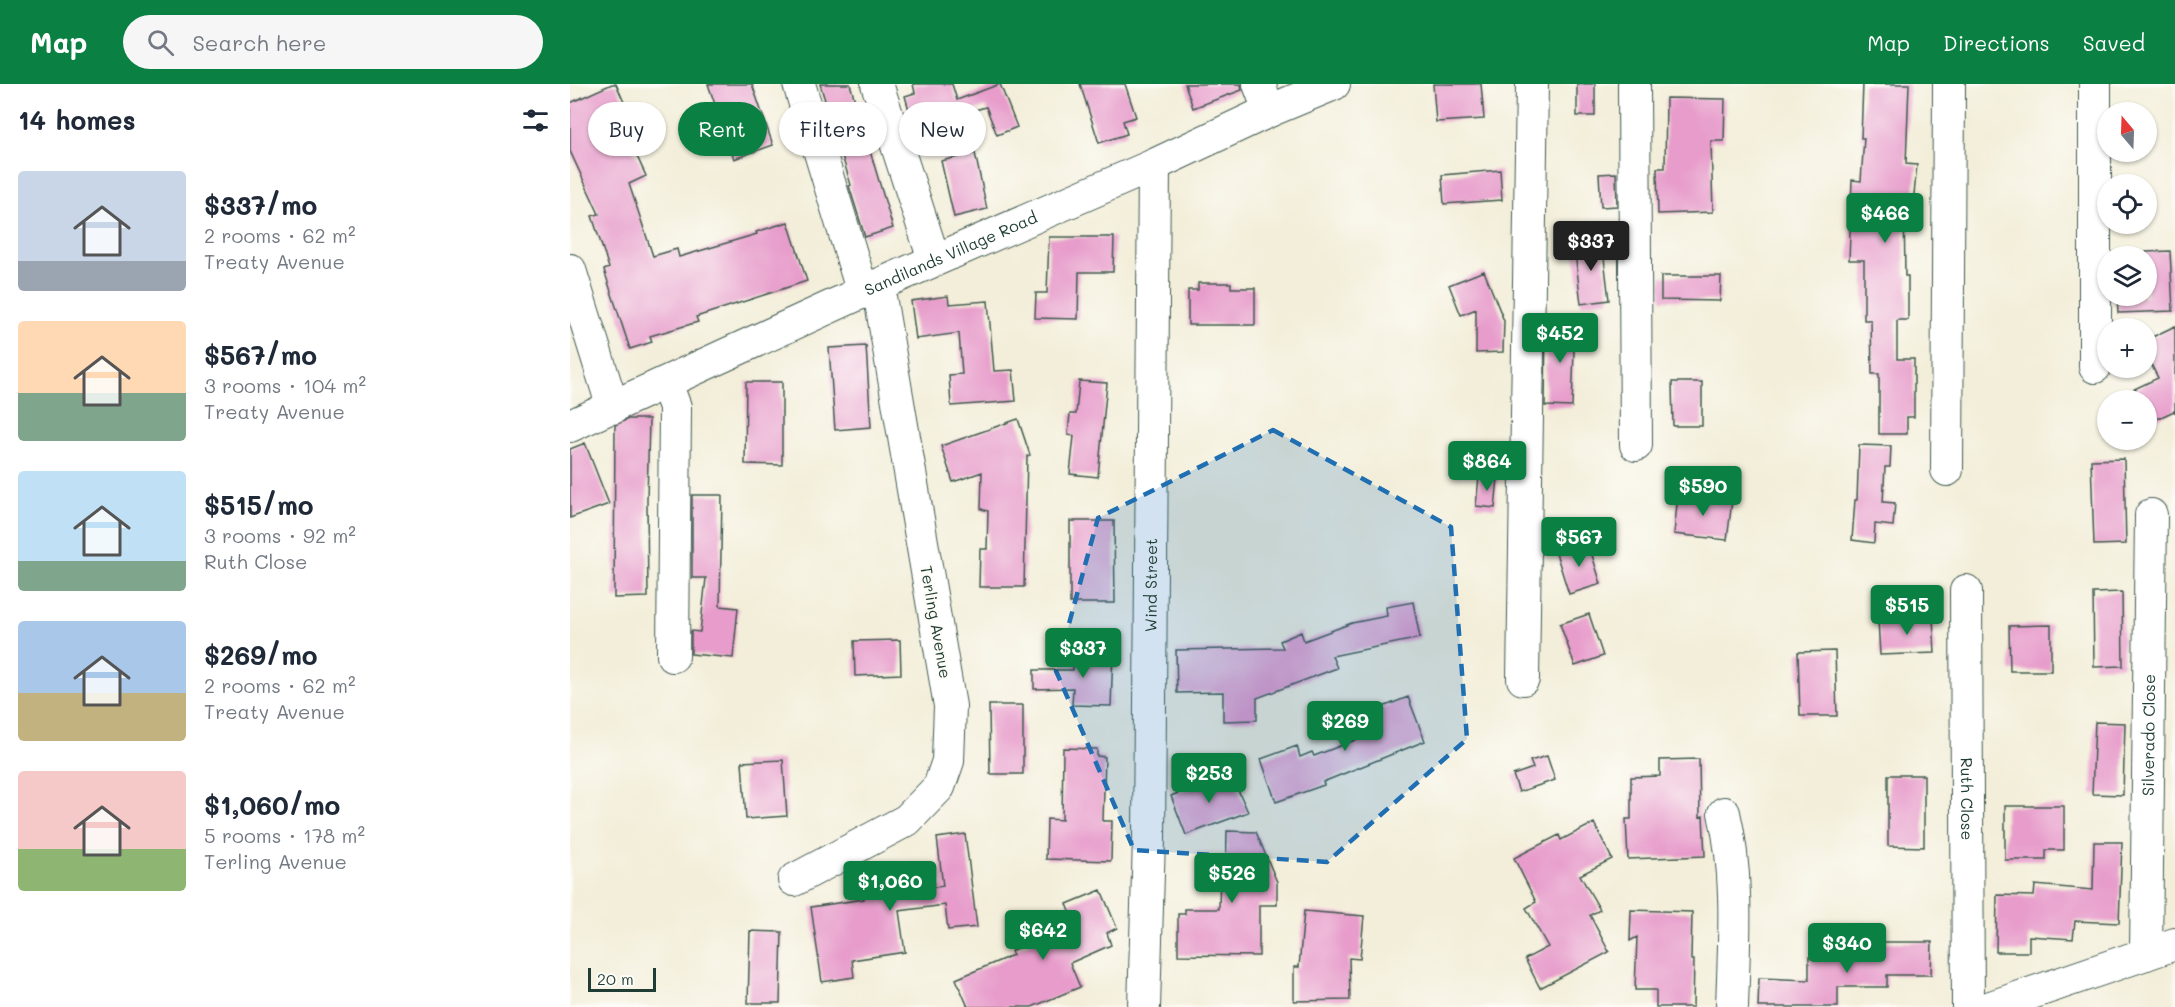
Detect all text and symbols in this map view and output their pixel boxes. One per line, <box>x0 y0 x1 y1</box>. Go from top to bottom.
search box <box>123 15 543 69</box>
text: Map <box>30 24 87 60</box>
icon: search <box>144 26 177 59</box>
text: Search here <box>192 28 326 57</box>
text: Map <box>1867 29 1910 56</box>
text: Directions <box>1943 29 2050 56</box>
text: Saved <box>2083 29 2145 56</box>
chip: Buy <box>588 102 666 156</box>
chip: Rent <box>678 102 767 156</box>
chip: Filters <box>779 102 887 156</box>
chip: New <box>899 102 986 156</box>
north arrow <box>2097 102 2157 162</box>
map controls <box>2097 102 2157 450</box>
text: 14 homes <box>18 103 136 137</box>
icon: filters <box>519 104 552 137</box>
button: locate <box>2097 174 2157 234</box>
text: $337/mo <box>204 188 317 222</box>
pin: $466 <box>1849 193 1921 244</box>
icon: home <box>66 195 138 267</box>
text: $466 <box>1860 199 1910 225</box>
street label: Sandilands Village Road <box>861 206 1040 300</box>
pin: $337 <box>1555 221 1627 272</box>
text: 2 rooms · 62 m² <box>204 222 356 248</box>
text: $337 <box>1567 227 1615 253</box>
button: layers <box>2097 246 2157 306</box>
text: Treaty Avenue <box>204 248 345 274</box>
pin: $452 <box>1524 313 1596 364</box>
button: + <box>2097 318 2157 378</box>
text: $452 <box>1536 319 1584 345</box>
text: $567/mo <box>204 338 317 372</box>
icon: home <box>66 345 138 417</box>
text: 3 rooms · 104 m² <box>204 372 366 398</box>
button: − <box>2097 390 2157 450</box>
text: Treaty Avenue <box>204 398 345 424</box>
pin: $864 <box>1451 441 1523 492</box>
text: $864 <box>1462 447 1512 473</box>
pin: $590 <box>1667 466 1739 517</box>
text: $590 <box>1679 472 1727 498</box>
text: $515/mo <box>204 488 314 522</box>
icon: home <box>66 495 138 567</box>
pin: $567 <box>1543 517 1615 568</box>
text: 3 rooms · 92 m² <box>204 522 356 548</box>
text: $567 <box>1555 523 1603 549</box>
street label: Wind Street <box>1140 538 1161 632</box>
text: Ruth Close <box>204 548 308 574</box>
street label: Terling Avenue <box>916 564 957 680</box>
pin: $515 <box>1871 585 1943 636</box>
text: $515 <box>1885 591 1929 617</box>
pin: $337 <box>1047 628 1119 679</box>
text: $337 <box>1059 634 1107 660</box>
text: $269/mo <box>204 638 318 672</box>
icon: home <box>66 645 138 717</box>
text: 2 rooms · 62 m² <box>204 672 356 698</box>
street label: Silverado Close <box>2137 674 2159 796</box>
text: Treaty Avenue <box>204 698 345 724</box>
pin: $269 <box>1309 701 1381 752</box>
text: $269 <box>1321 707 1369 733</box>
pin: $253 <box>1173 753 1245 804</box>
street label: Ruth Close <box>1957 757 1978 840</box>
text: $253 <box>1185 759 1233 785</box>
text: $1,060/mo <box>204 788 340 822</box>
icon: home <box>66 795 138 867</box>
text: 5 rooms · 178 m² <box>204 822 365 848</box>
text: Terling Avenue <box>204 848 347 874</box>
pin: $526 <box>1196 853 1268 904</box>
text: $526 <box>1208 859 1256 885</box>
pin: $1,060 <box>841 861 939 912</box>
text: $1,060 <box>857 867 923 893</box>
pin: $642 <box>1007 910 1079 961</box>
text: $642 <box>1019 916 1067 942</box>
pin: $340 <box>1811 923 1883 974</box>
text: $340 <box>1822 929 1872 955</box>
scale bar <box>588 965 656 992</box>
text: 20 m <box>597 968 634 989</box>

